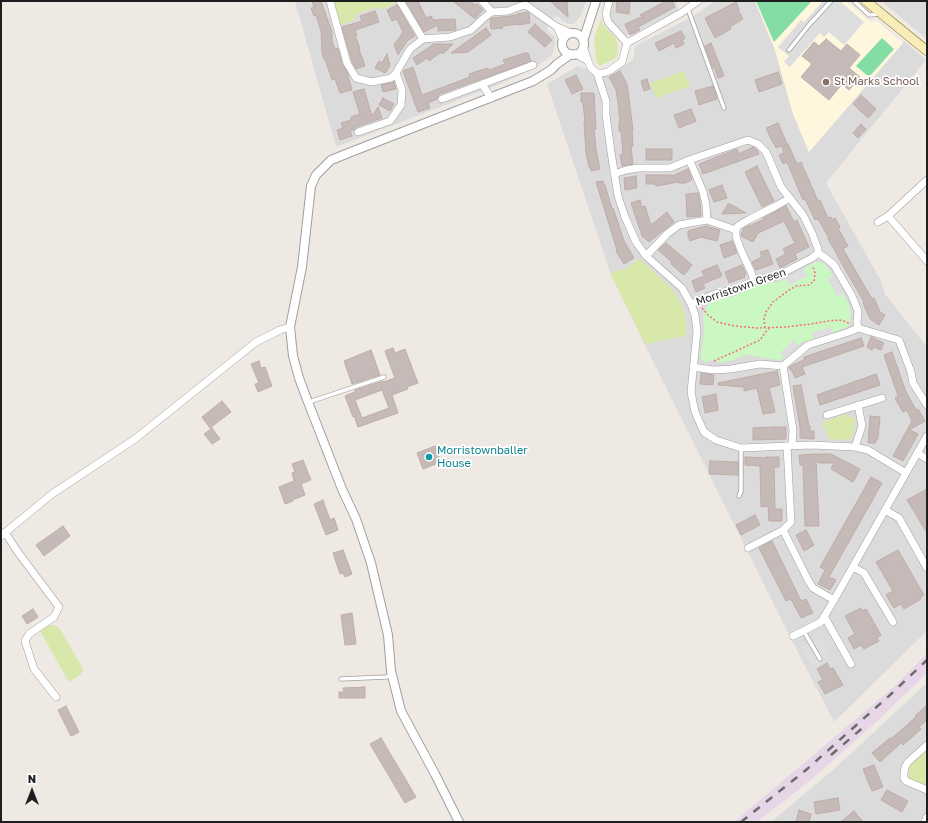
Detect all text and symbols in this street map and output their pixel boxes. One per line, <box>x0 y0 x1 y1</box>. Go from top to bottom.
place label: St Marks School <box>834 75 919 89</box>
marker: St Marks School <box>821 77 831 87</box>
street label: Morristown Green <box>694 265 788 309</box>
place label: Morristownballer House <box>437 444 528 470</box>
marker: Morristownballer House <box>424 452 434 462</box>
north arrow <box>12 771 52 811</box>
text: N <box>28 772 36 785</box>

